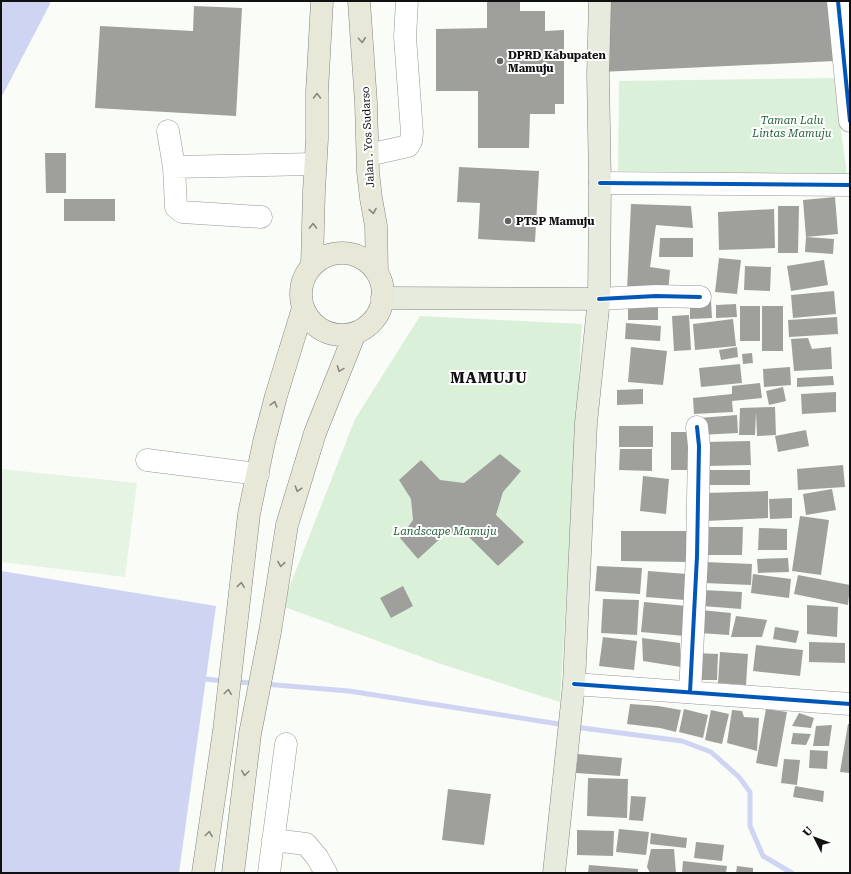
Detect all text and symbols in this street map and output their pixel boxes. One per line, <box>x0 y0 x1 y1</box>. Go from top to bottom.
one-way arrow <box>357 37 366 43</box>
place label: DPRD Kabupaten Mamuju <box>508 49 606 75</box>
marker: DPRD Kabupaten Mamuju <box>495 56 505 66</box>
street label: Jalan . Yos Sudarso <box>359 86 377 188</box>
one-way arrow <box>313 93 321 99</box>
park label: Taman Lalu Lintas Mamuju <box>751 114 832 140</box>
one-way arrow <box>368 208 377 214</box>
place label: PTSP Mamuju <box>516 215 595 228</box>
marker: PTSP Mamuju <box>503 216 513 226</box>
one-way arrow <box>309 223 317 229</box>
one-way arrow <box>337 365 345 372</box>
district label: MAMUJU <box>450 369 528 387</box>
one-way arrow <box>269 401 278 408</box>
one-way arrow <box>294 486 303 493</box>
park label: Landscape Mamuju <box>392 525 497 538</box>
one-way arrow <box>277 561 286 567</box>
one-way arrow <box>236 582 245 588</box>
one-way arrow <box>224 689 233 695</box>
one-way arrow <box>241 770 250 776</box>
north arrow <box>795 818 835 858</box>
text: U <box>800 824 816 839</box>
one-way arrow <box>204 831 213 837</box>

